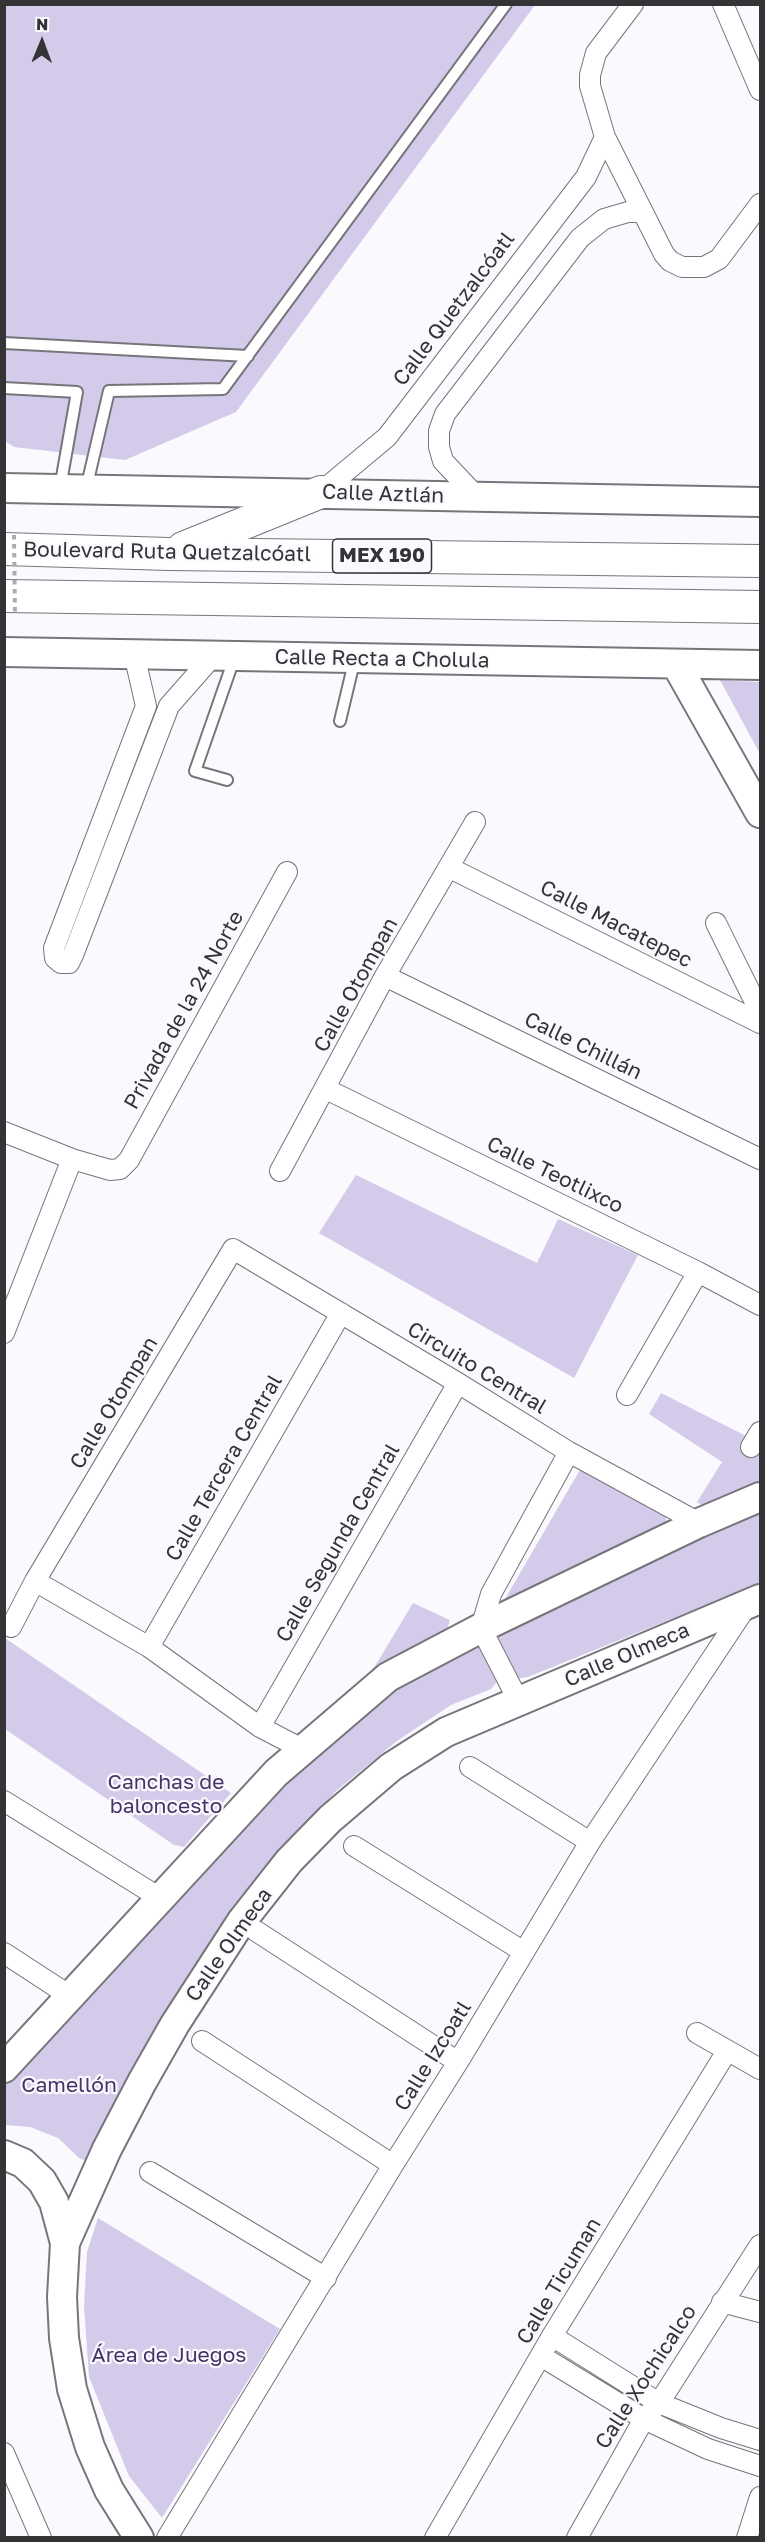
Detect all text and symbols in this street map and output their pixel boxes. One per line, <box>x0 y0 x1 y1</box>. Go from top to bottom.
north arrow <box>12 12 72 72</box>
text: N <box>36 14 49 34</box>
street label: Calle Quetzalcóatl <box>388 227 520 391</box>
street label: Calle Aztlán <box>322 479 444 509</box>
street label: Boulevard Ruta Quetzalcóatl <box>23 537 311 567</box>
road number: MEX 190 <box>332 539 431 573</box>
street label: Calle Recta a Cholula <box>274 645 490 673</box>
street label: Calle Macatepec <box>536 875 696 973</box>
street label: Privada de la 24 Norte <box>119 906 249 1114</box>
street label: Calle Otompan <box>309 913 403 1057</box>
street label: Calle Chillán <box>520 1007 646 1085</box>
street label: Calle Teotlixco <box>483 1131 627 1219</box>
street label: Circuito Central <box>403 1316 551 1420</box>
street label: Calle Otompan <box>65 1332 163 1474</box>
street label: Calle Tercera Central <box>160 1370 288 1566</box>
street label: Calle Segunda Central <box>271 1439 405 1647</box>
street label: Calle Olmeca <box>561 1617 693 1693</box>
park label: Canchas de baloncesto <box>108 1769 224 1819</box>
street label: Calle Olmeca <box>180 1883 278 2007</box>
street label: Calle Izcoatl <box>389 1996 477 2116</box>
park label: Camellón <box>21 2072 117 2098</box>
street label: Calle Ticuman <box>511 2213 607 2349</box>
street label: Calle Xochicalco <box>590 2300 702 2454</box>
park label: Área de Juegos <box>92 2342 246 2368</box>

